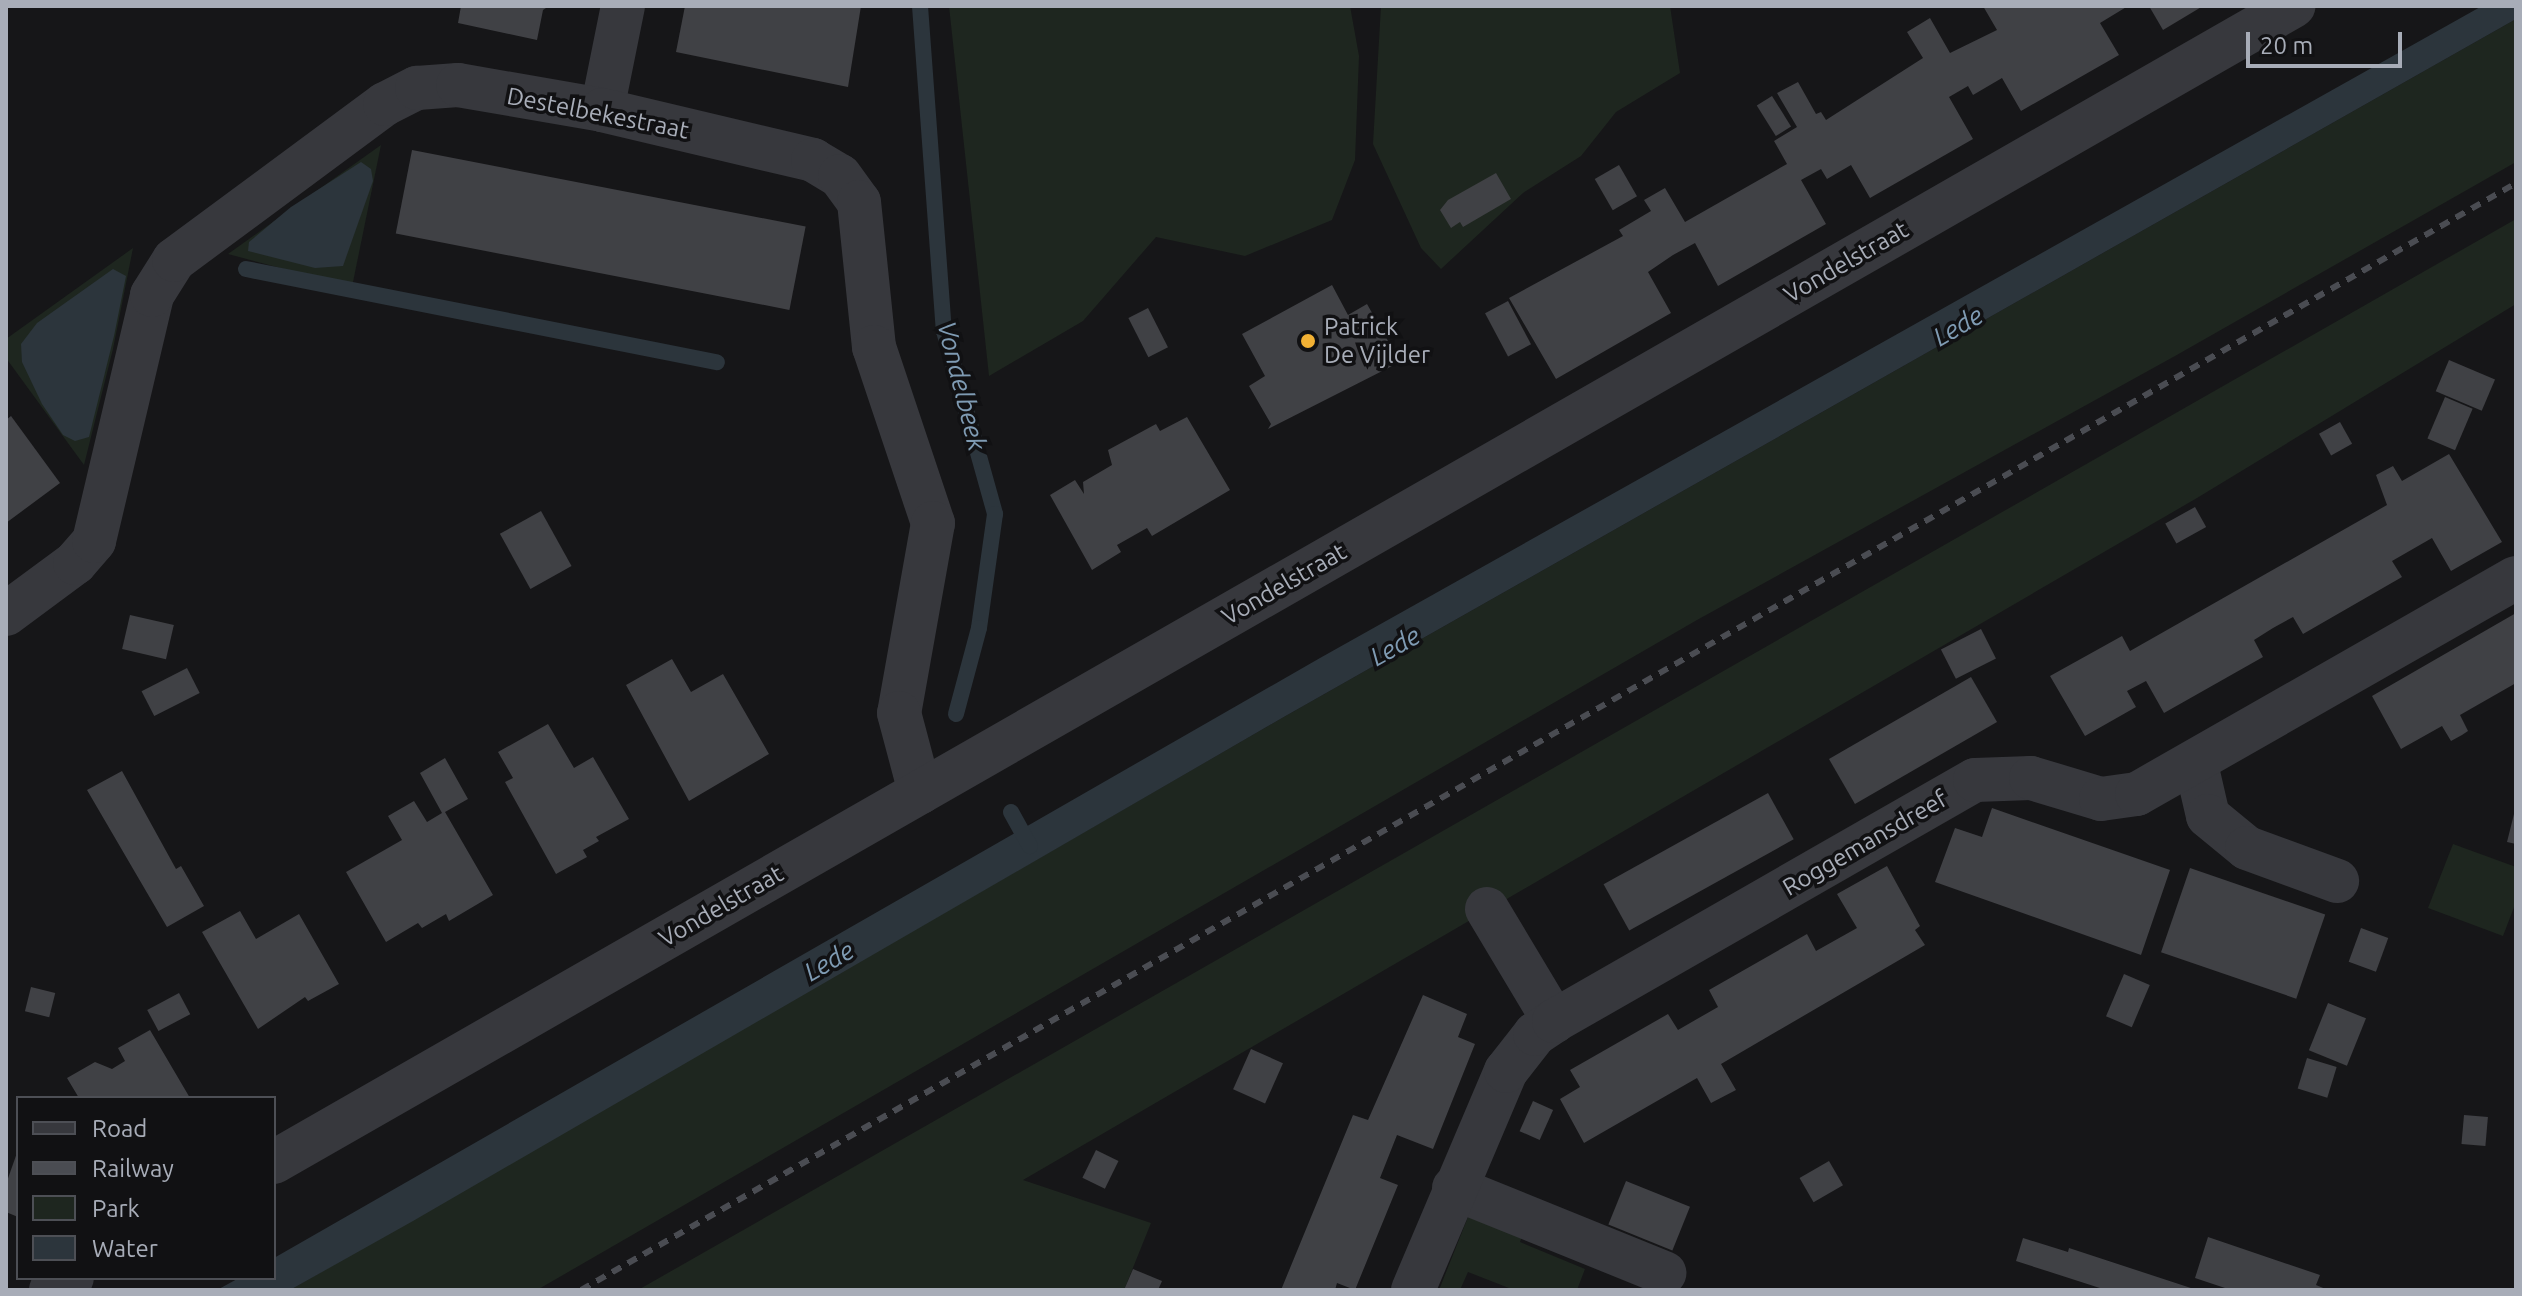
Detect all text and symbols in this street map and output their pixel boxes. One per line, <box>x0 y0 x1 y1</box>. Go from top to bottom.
scale bar <box>2250 16 2406 66</box>
text: 20 m <box>2260 32 2313 59</box>
street label: Destelbekestraat <box>505 81 691 145</box>
street label: Vondelstraat <box>1779 215 1913 309</box>
water label: Lede <box>1928 299 1988 353</box>
place label: Patrick De Vijlder <box>1324 313 1430 369</box>
water label: Vondelbeek <box>931 318 993 454</box>
marker: Patrick De Vijlder <box>1299 332 1317 350</box>
street label: Vondelstraat <box>1217 537 1351 631</box>
water label: Lede <box>1365 620 1425 672</box>
street label: Roggemansdreef <box>1777 784 1953 902</box>
street label: Vondelstraat <box>654 859 788 953</box>
water label: Lede <box>799 934 859 988</box>
legend <box>16 1096 276 1280</box>
text: Road <box>92 1115 147 1142</box>
text: Railway <box>92 1155 174 1182</box>
text: Park <box>92 1195 140 1222</box>
text: Water <box>92 1235 158 1262</box>

